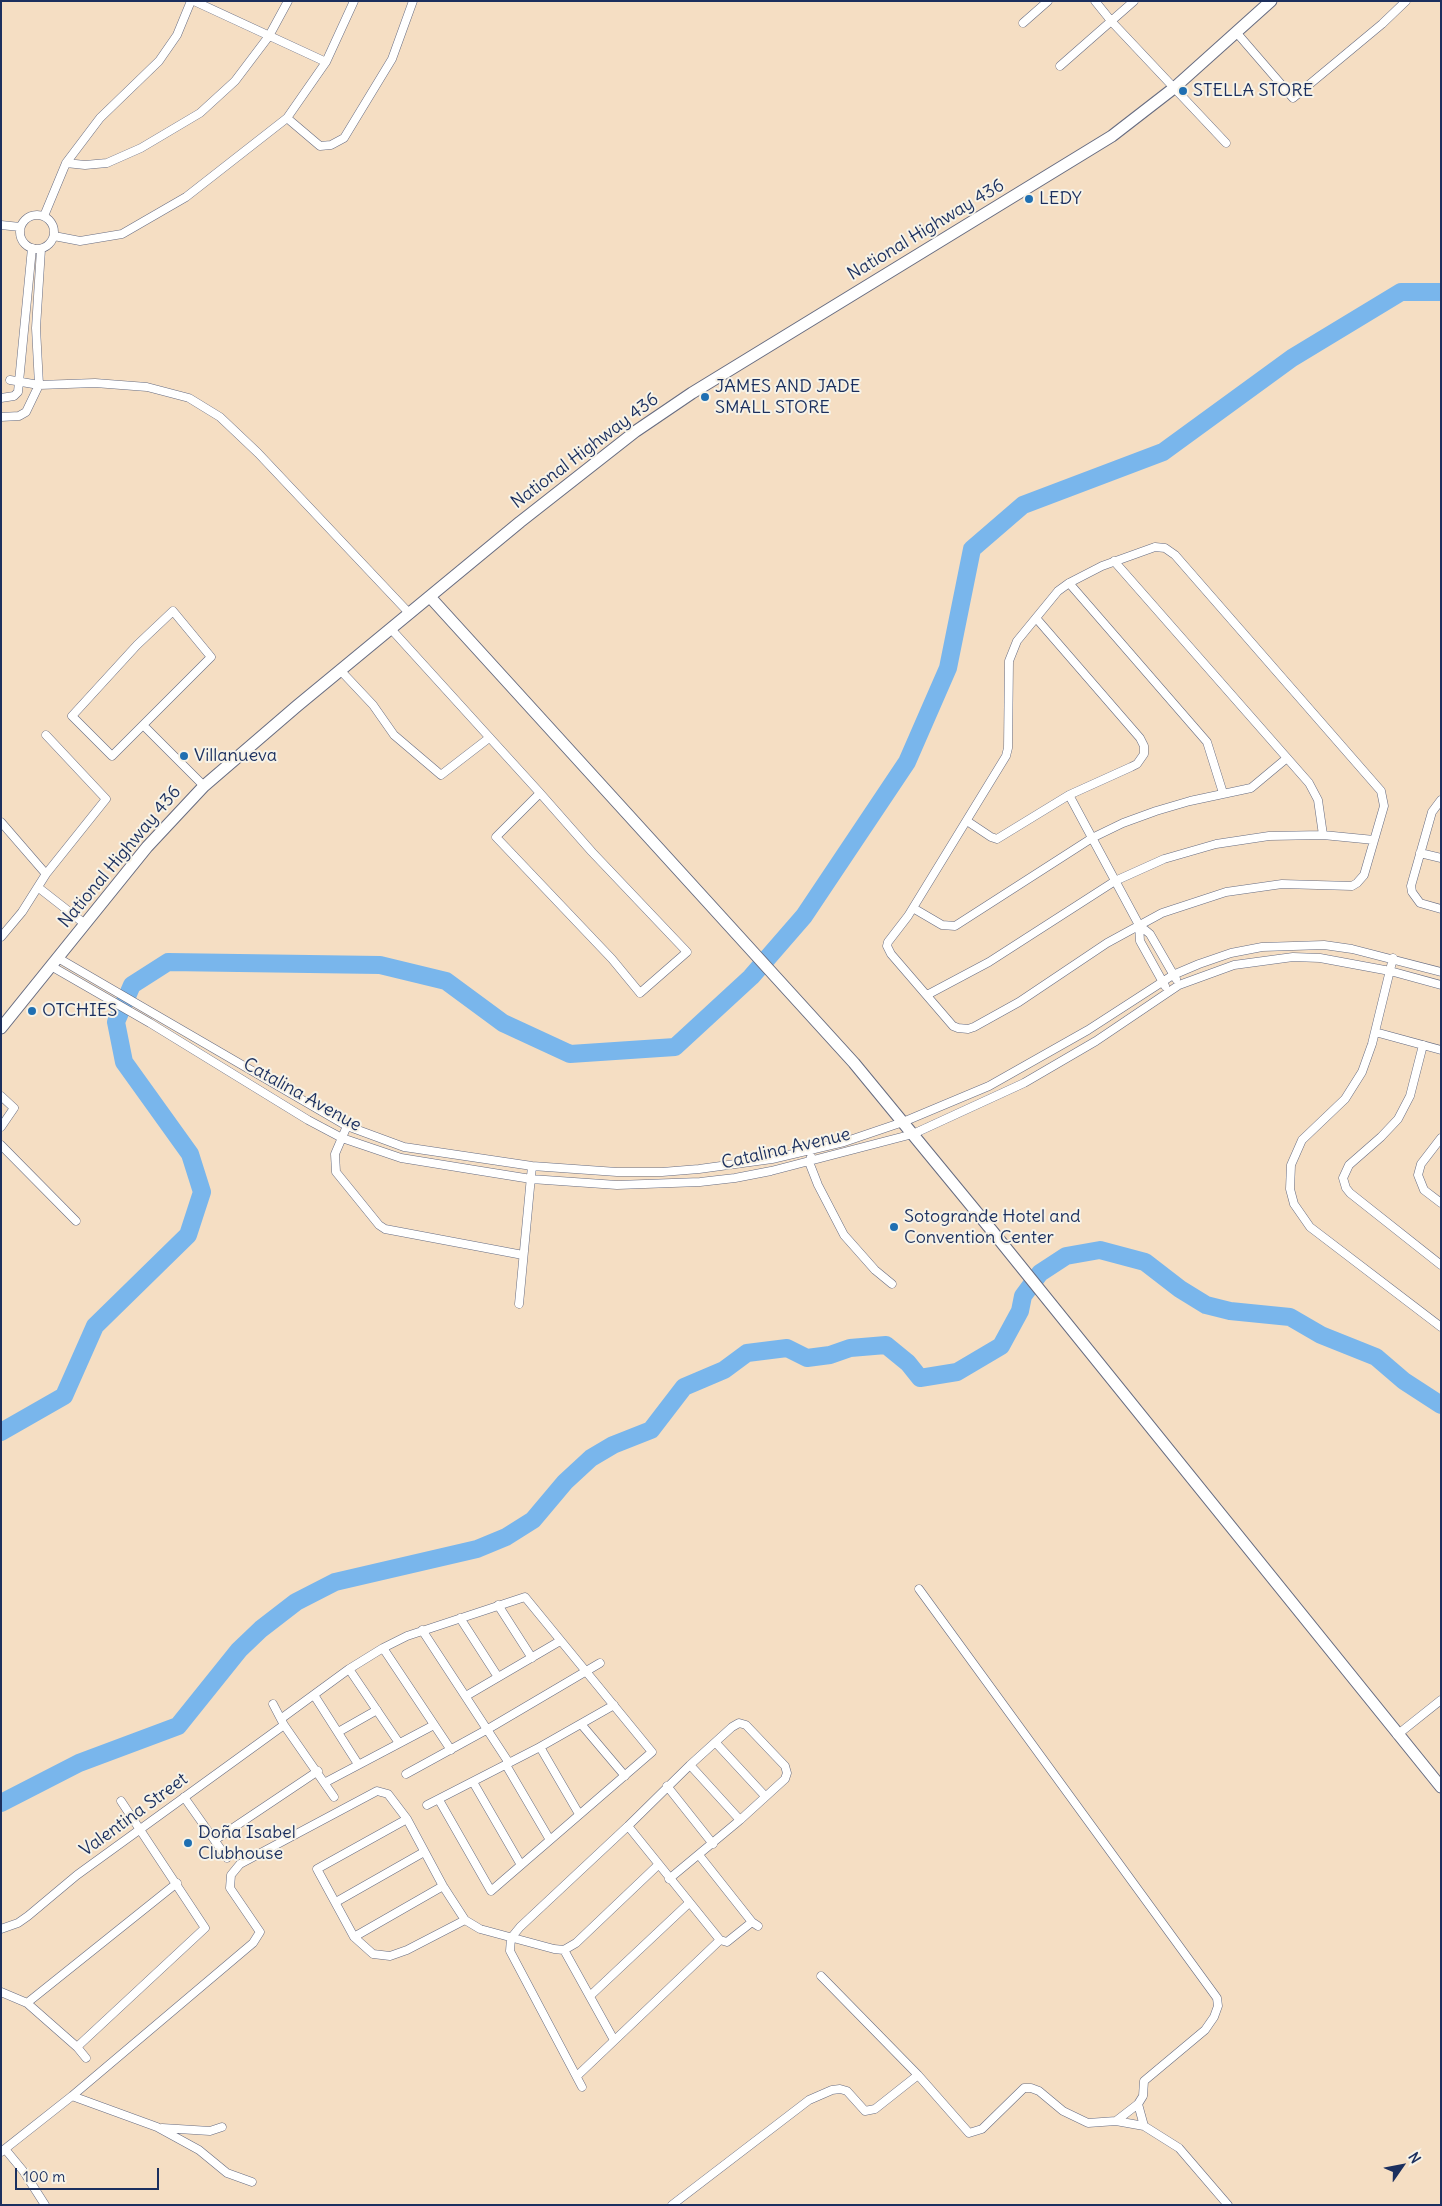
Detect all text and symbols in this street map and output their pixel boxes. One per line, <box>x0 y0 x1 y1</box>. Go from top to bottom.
place label: STELLA STORE <box>1193 80 1313 102</box>
marker: STELLA STORE <box>1177 85 1189 97</box>
street label: National Highway 436 <box>844 175 1008 285</box>
place label: LEDY <box>1039 188 1082 210</box>
marker: LEDY <box>1023 193 1035 205</box>
place label: JAMES AND JADE SMALL STORE <box>715 376 860 418</box>
street label: National Highway 436 <box>507 389 663 513</box>
marker: JAMES AND JADE SMALL STORE <box>699 391 711 403</box>
place label: Villanueva <box>194 745 277 767</box>
marker: Villanueva <box>178 750 190 762</box>
street label: National Highway 436 <box>54 782 186 932</box>
place label: OTCHIES <box>42 1000 117 1022</box>
marker: OTCHIES <box>26 1005 38 1017</box>
street label: Catalina Avenue <box>239 1054 365 1136</box>
street label: Catalina Avenue <box>719 1124 853 1174</box>
place label: Sotogrande Hotel and Convention Center <box>904 1206 1081 1248</box>
marker: Sotogrande Hotel and Convention Center <box>888 1221 900 1233</box>
street label: Valentina Street <box>76 1769 192 1861</box>
place label: Doña Isabel Clubhouse <box>198 1822 296 1865</box>
marker: Doña Isabel Clubhouse <box>182 1837 194 1849</box>
north arrow <box>1377 2141 1427 2191</box>
text: N <box>1404 2149 1425 2167</box>
scale bar <box>18 2158 161 2190</box>
text: 100 m <box>23 2167 65 2186</box>

